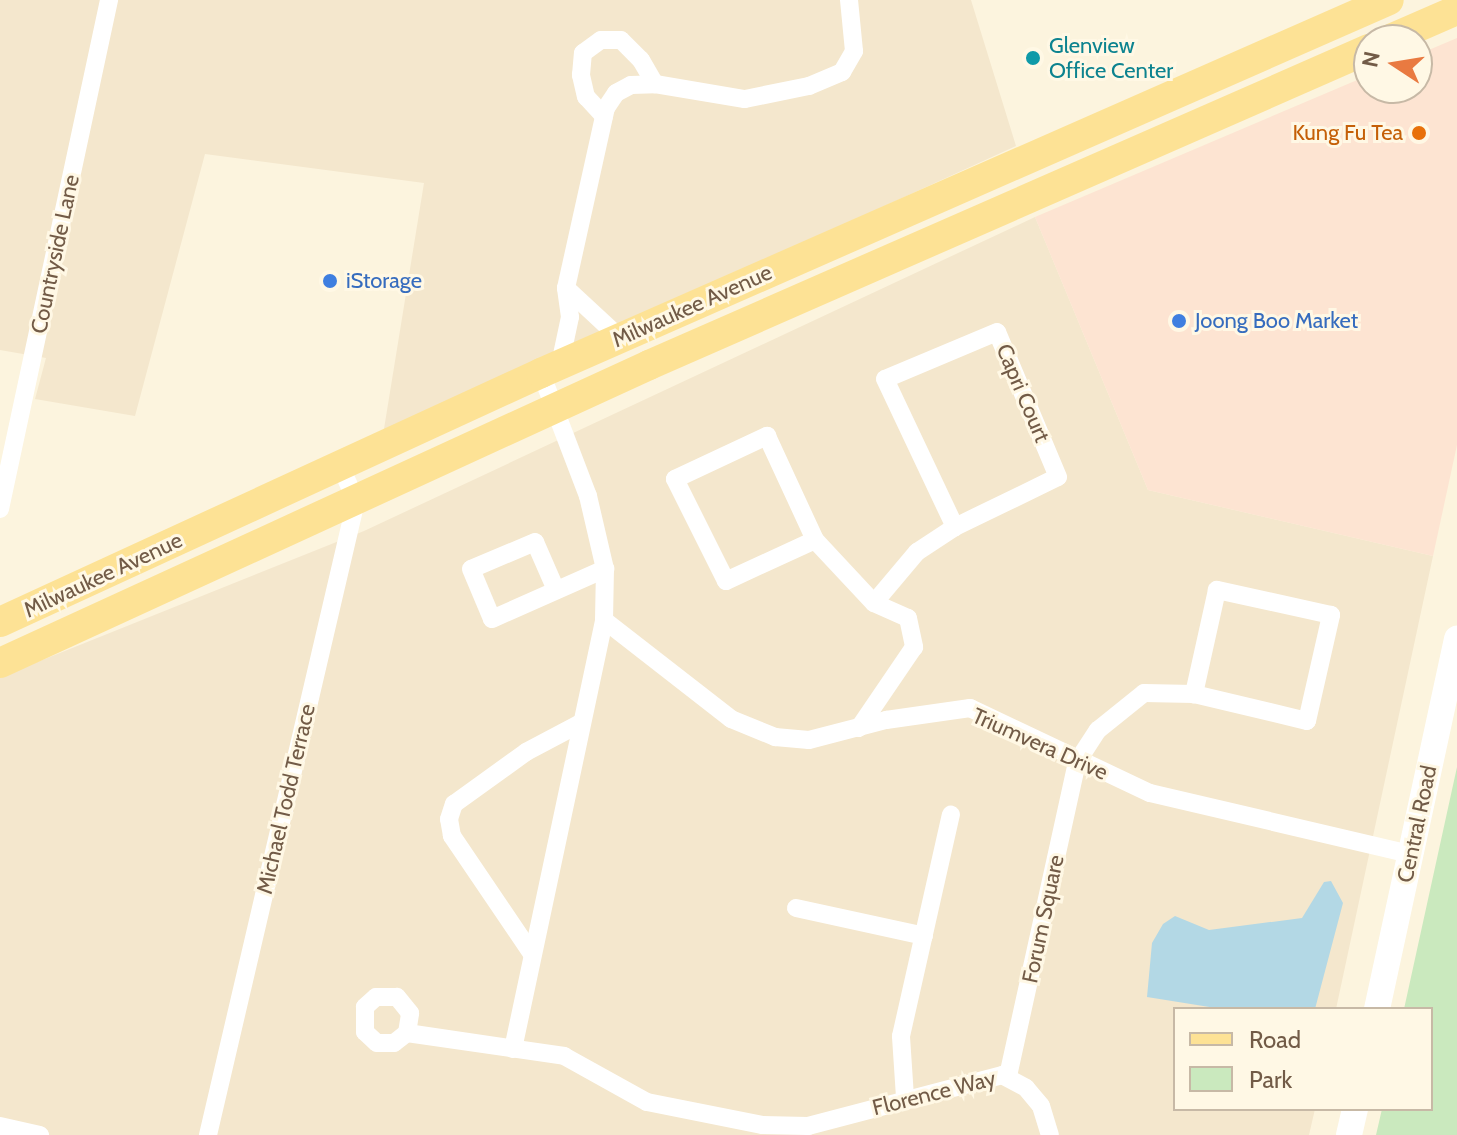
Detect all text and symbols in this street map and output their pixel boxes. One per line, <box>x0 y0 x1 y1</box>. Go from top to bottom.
north arrow <box>1353 24 1433 104</box>
place label: Glenview Office Center <box>1049 32 1173 84</box>
marker: Glenview Office Center <box>1024 49 1042 67</box>
text: N <box>1356 49 1386 70</box>
place label: Kung Fu Tea <box>1292 120 1403 146</box>
marker: Kung Fu Tea <box>1410 124 1428 142</box>
street label: Countryside Lane <box>25 172 85 336</box>
street label: Milwaukee Avenue <box>608 259 776 353</box>
place label: iStorage <box>346 268 422 294</box>
marker: iStorage <box>321 272 339 290</box>
place label: Joong Boo Market <box>1195 308 1358 334</box>
marker: Joong Boo Market <box>1170 312 1188 330</box>
street label: Capri Court <box>990 340 1056 446</box>
street label: Milwaukee Avenue <box>20 527 186 623</box>
street label: Michael Todd Terrace <box>251 701 321 897</box>
street label: Triumvera Drive <box>968 702 1112 786</box>
street label: Central Road <box>1392 763 1442 885</box>
street label: Forum Square <box>1017 852 1069 986</box>
legend <box>1173 1007 1433 1111</box>
text: Road <box>1249 1025 1301 1054</box>
street label: Florence Way <box>870 1065 998 1121</box>
text: Park <box>1249 1065 1292 1094</box>

